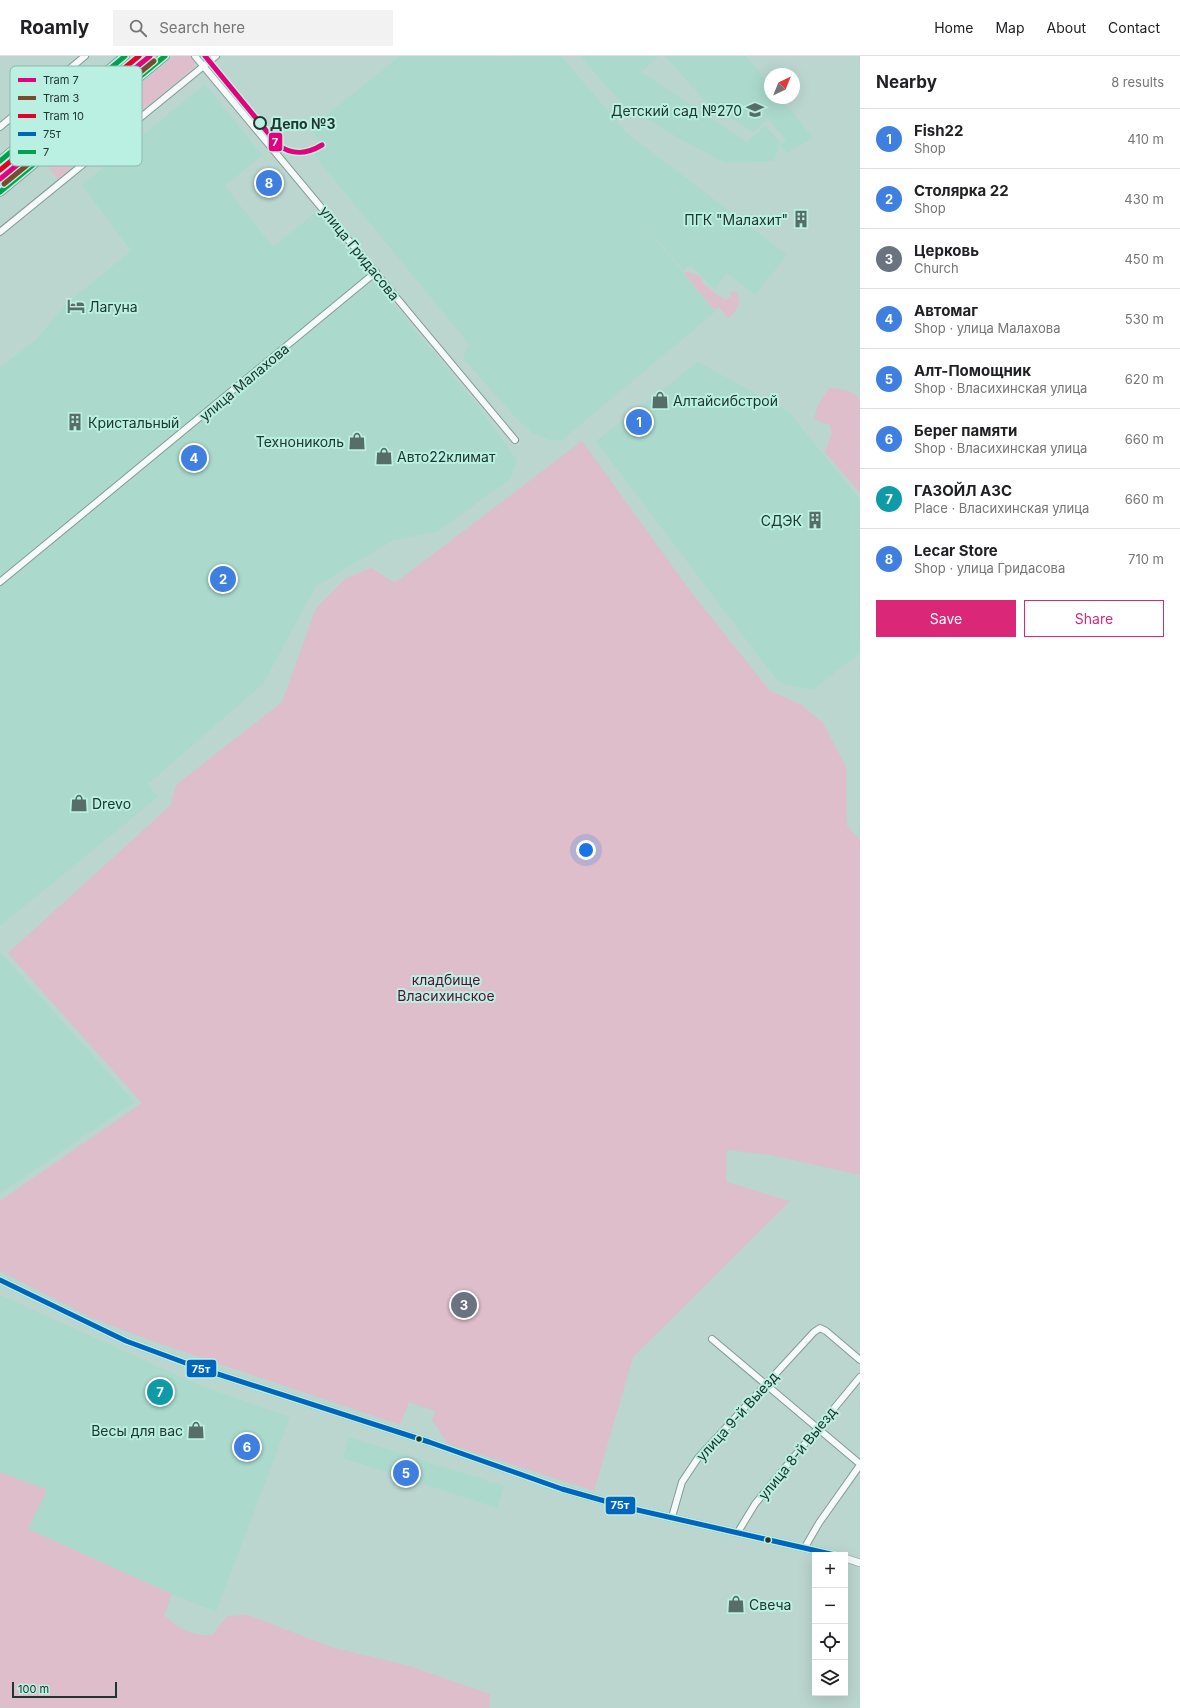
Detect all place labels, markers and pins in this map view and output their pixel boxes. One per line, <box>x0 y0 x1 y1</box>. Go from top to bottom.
school or university icon: Детский сад №270 <box>745 100 765 120</box>
place label: Детский сад №270 <box>611 102 742 119</box>
place label: Депо №3 <box>270 115 335 132</box>
marker: Депо №3 <box>253 116 267 130</box>
pin: 8 <box>256 168 282 198</box>
building icon: ПГК "Малахит" <box>791 209 811 229</box>
place label: ПГК "Малахит" <box>684 211 788 228</box>
hotel icon: Лагуна <box>66 296 86 316</box>
place label: Лагуна <box>89 298 138 315</box>
shop icon: Алтайсибстрой <box>650 390 670 410</box>
place label: Алтайсибстрой <box>673 392 778 409</box>
pin: 1 <box>626 407 652 437</box>
building icon: Кристальный <box>65 412 85 432</box>
place label: Кристальный <box>88 414 179 431</box>
shop icon: Технониколь <box>347 431 367 451</box>
place label: Технониколь <box>256 433 344 450</box>
pin: 4 <box>181 443 207 473</box>
shop icon: Авто22климат <box>374 446 394 466</box>
place label: Авто22климат <box>397 448 496 465</box>
building icon: СДЭК <box>805 510 825 530</box>
place label: СДЭК <box>761 512 803 529</box>
pin: 2 <box>210 564 236 594</box>
shop icon: Drevo <box>69 793 89 813</box>
place label: Drevo <box>92 795 131 812</box>
pin: 3 <box>451 1290 477 1320</box>
pin: 7 <box>147 1377 173 1407</box>
shop icon: Весы для вас <box>186 1420 206 1440</box>
place label: Весы для вас <box>91 1422 183 1439</box>
pin: 6 <box>234 1432 260 1462</box>
unlabelled marker <box>414 1434 424 1444</box>
pin: 5 <box>393 1458 419 1488</box>
unlabelled marker <box>763 1535 773 1545</box>
shop icon: Свеча <box>726 1594 746 1614</box>
place label: Свеча <box>749 1596 791 1613</box>

